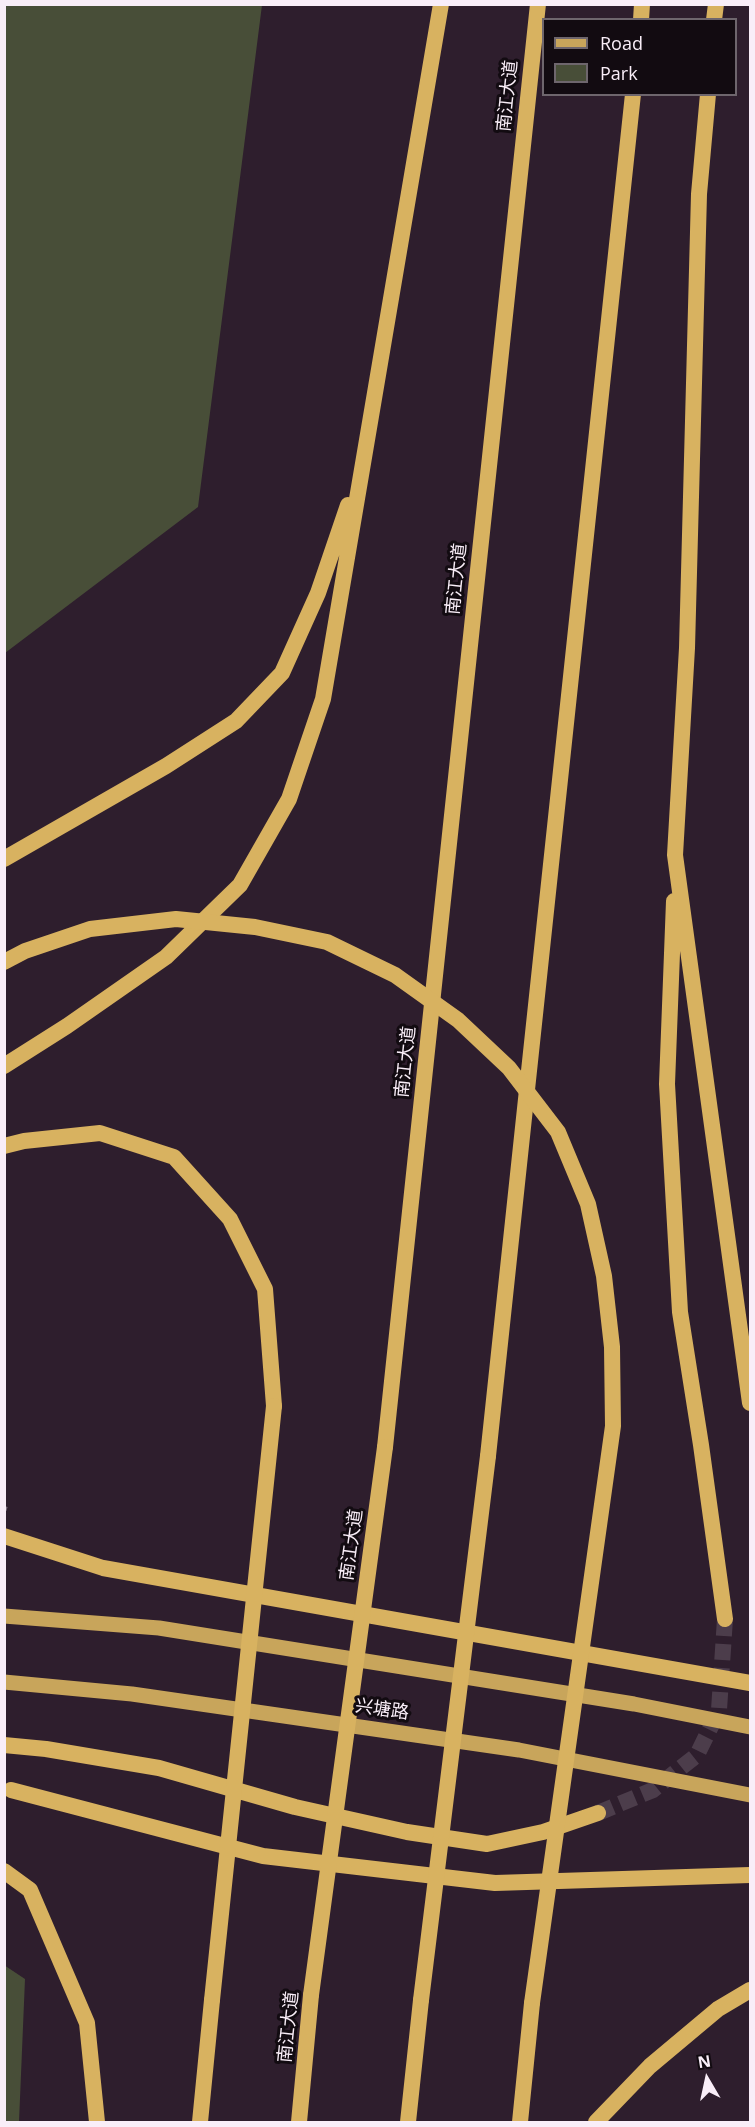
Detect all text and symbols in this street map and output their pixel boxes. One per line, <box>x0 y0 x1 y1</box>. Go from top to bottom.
legend <box>542 18 737 96</box>
text: Road <box>600 31 643 55</box>
street label: 南江大道 <box>493 59 523 133</box>
text: Park <box>600 61 638 85</box>
street label: 南江大道 <box>442 542 472 616</box>
street label: 南江大道 <box>391 1025 421 1099</box>
street label: 南江大道 <box>336 1508 368 1582</box>
street label: 兴塘路 <box>354 1696 410 1724</box>
street label: 南江大道 <box>274 1990 304 2064</box>
north arrow <box>677 2049 737 2109</box>
text: N <box>696 2049 712 2073</box>

